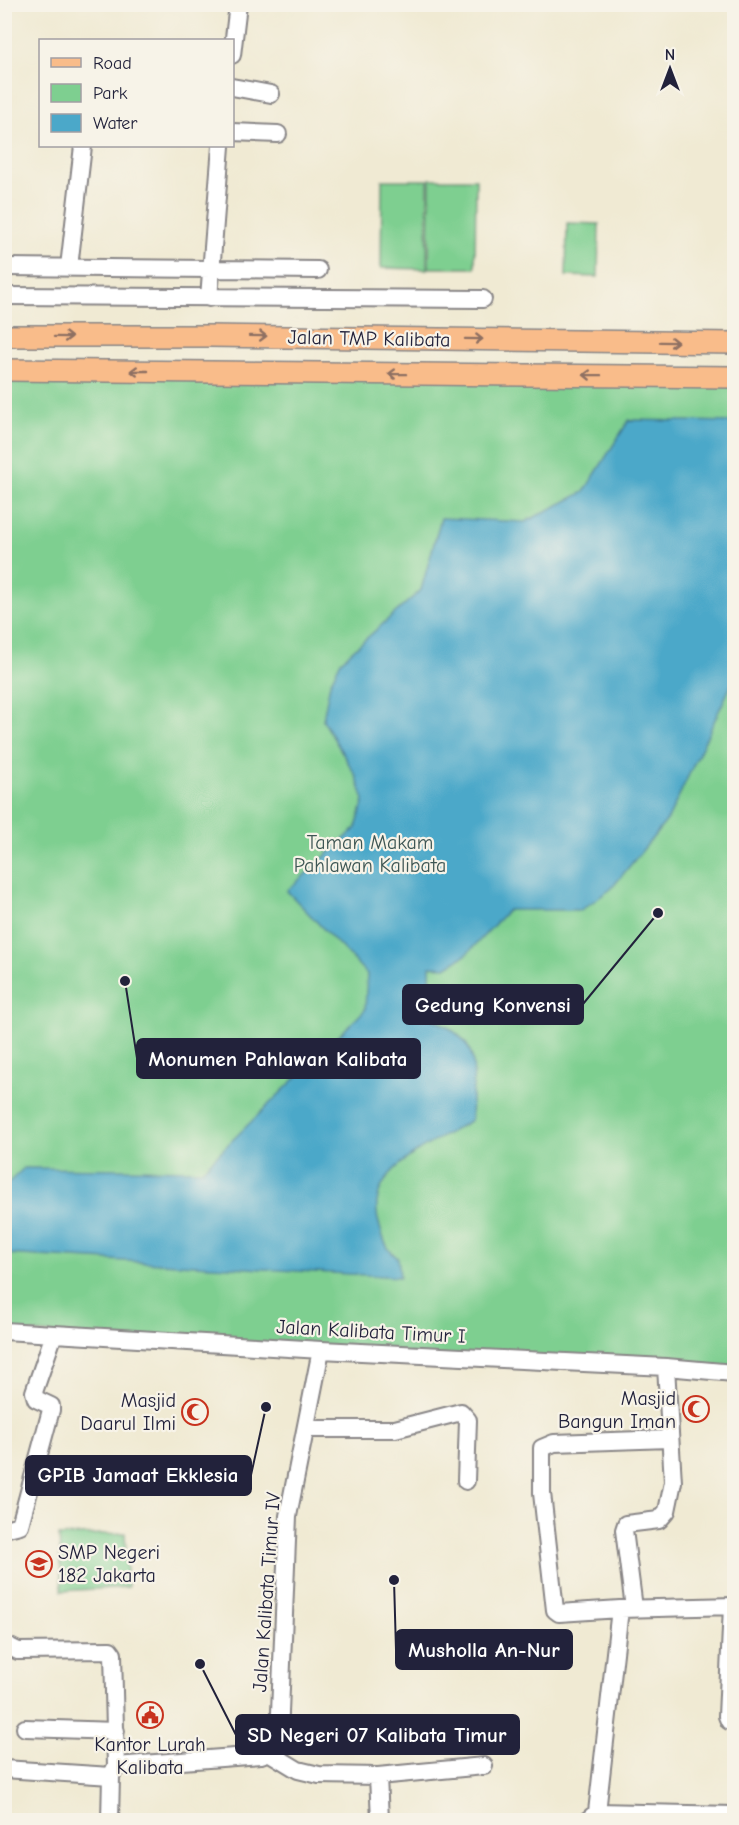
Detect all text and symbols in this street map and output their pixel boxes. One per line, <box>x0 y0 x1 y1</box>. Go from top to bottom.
legend <box>39 39 234 147</box>
north arrow <box>640 39 700 99</box>
text: N <box>665 46 675 64</box>
text: Road <box>93 53 132 74</box>
text: Park <box>93 83 128 104</box>
text: Water <box>93 113 138 134</box>
street label: Jalan TMP Kalibata <box>287 326 451 351</box>
one-way arrow <box>247 330 267 342</box>
one-way arrow <box>52 331 72 343</box>
one-way arrow <box>463 334 483 345</box>
one-way arrow <box>658 337 678 348</box>
one-way arrow <box>130 365 150 377</box>
one-way arrow <box>388 368 408 379</box>
one-way arrow <box>583 369 603 381</box>
park label: Taman Makam Pahlawan Kalibata <box>294 831 446 877</box>
callout: Gedung Konvensi <box>403 985 583 1024</box>
text: Gedung Konvensi <box>415 993 571 1017</box>
callout: Monumen Pahlawan Kalibata <box>137 1039 420 1078</box>
text: Monumen Pahlawan Kalibata <box>149 1047 407 1071</box>
street label: Jalan Kalibata Timur I <box>276 1315 466 1348</box>
place label: Masjid Bangun Iman <box>558 1387 676 1433</box>
place label: Masjid Daarul Ilmi <box>80 1389 176 1435</box>
mosque icon: Masjid Bangun Iman <box>681 1394 711 1424</box>
mosque icon: Masjid Daarul Ilmi <box>180 1397 210 1427</box>
callout: GPIB Jamaat Ekklesia <box>26 1456 251 1495</box>
text: GPIB Jamaat Ekklesia <box>37 1463 239 1487</box>
street label: Jalan Kalibata Timur IV <box>248 1491 285 1693</box>
place label: SMP Negeri 182 Jakarta <box>58 1541 160 1587</box>
school or university icon: SMP Negeri 182 Jakarta <box>24 1549 54 1579</box>
callout: Musholla An-Nur <box>396 1630 572 1669</box>
text: Musholla An-Nur <box>408 1638 560 1662</box>
public building icon: Kantor Lurah Kalibata <box>135 1700 165 1730</box>
callout: SD Negeri 07 Kalibata Timur <box>236 1715 519 1754</box>
text: SD Negeri 07 Kalibata Timur <box>248 1723 507 1747</box>
place label: Kantor Lurah Kalibata <box>94 1733 206 1779</box>

